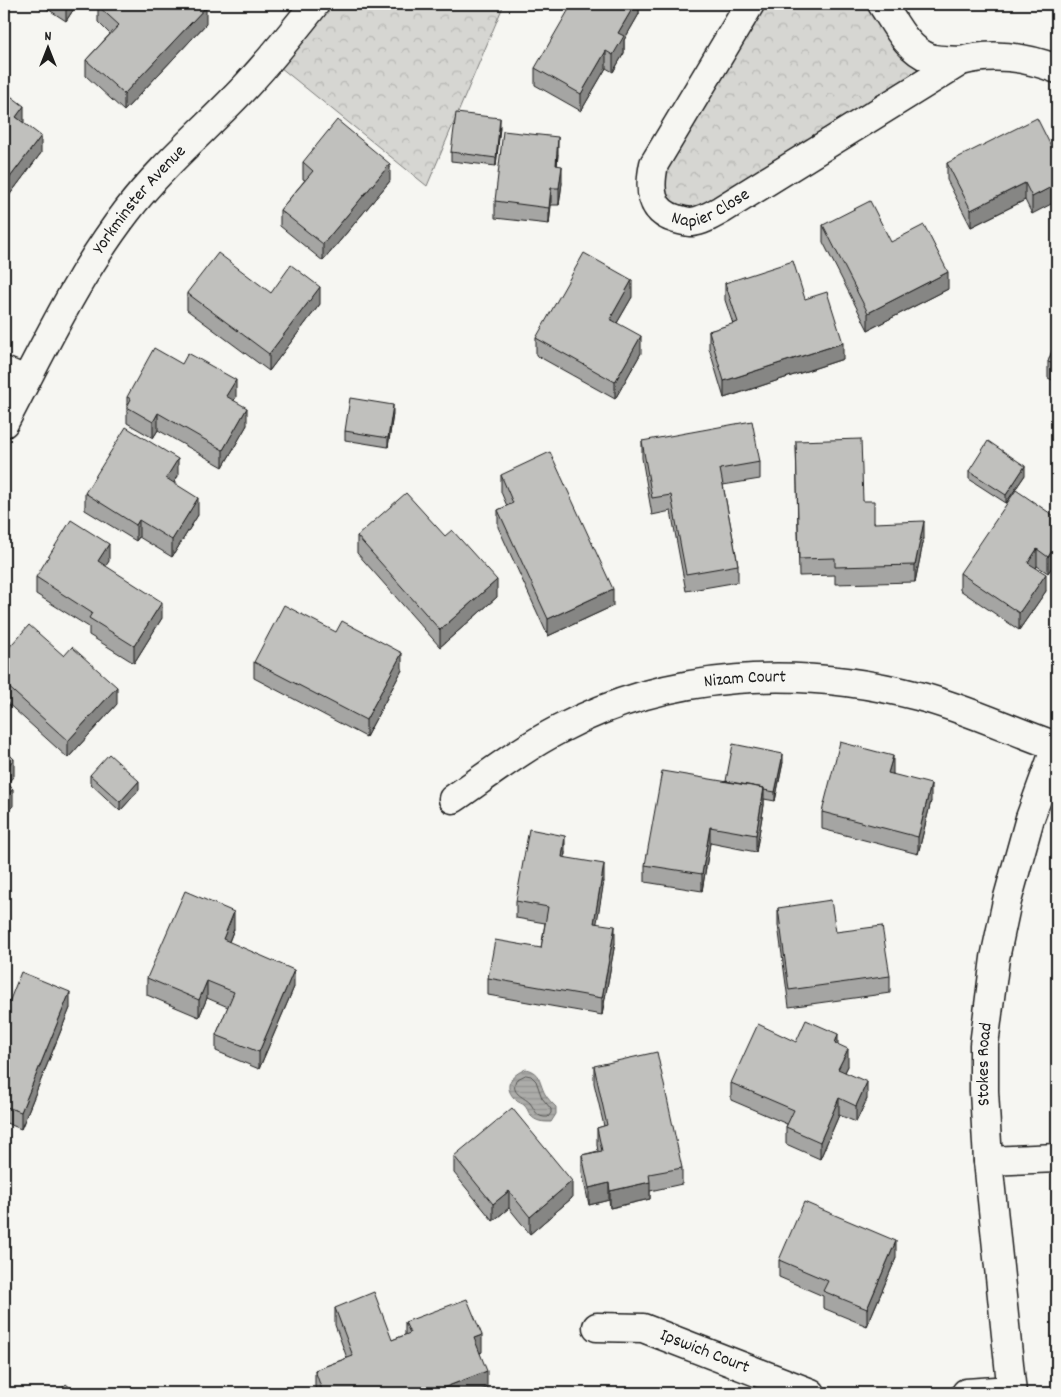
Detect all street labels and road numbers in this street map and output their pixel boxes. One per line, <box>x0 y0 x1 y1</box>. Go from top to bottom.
street label: Yorkminster Avenue <box>87 140 192 259</box>
street label: Napier Close <box>668 182 755 235</box>
street label: Nizam Court <box>702 665 786 695</box>
street label: Stokes Road <box>971 1021 999 1107</box>
street label: Ipswich Court <box>656 1323 753 1381</box>

